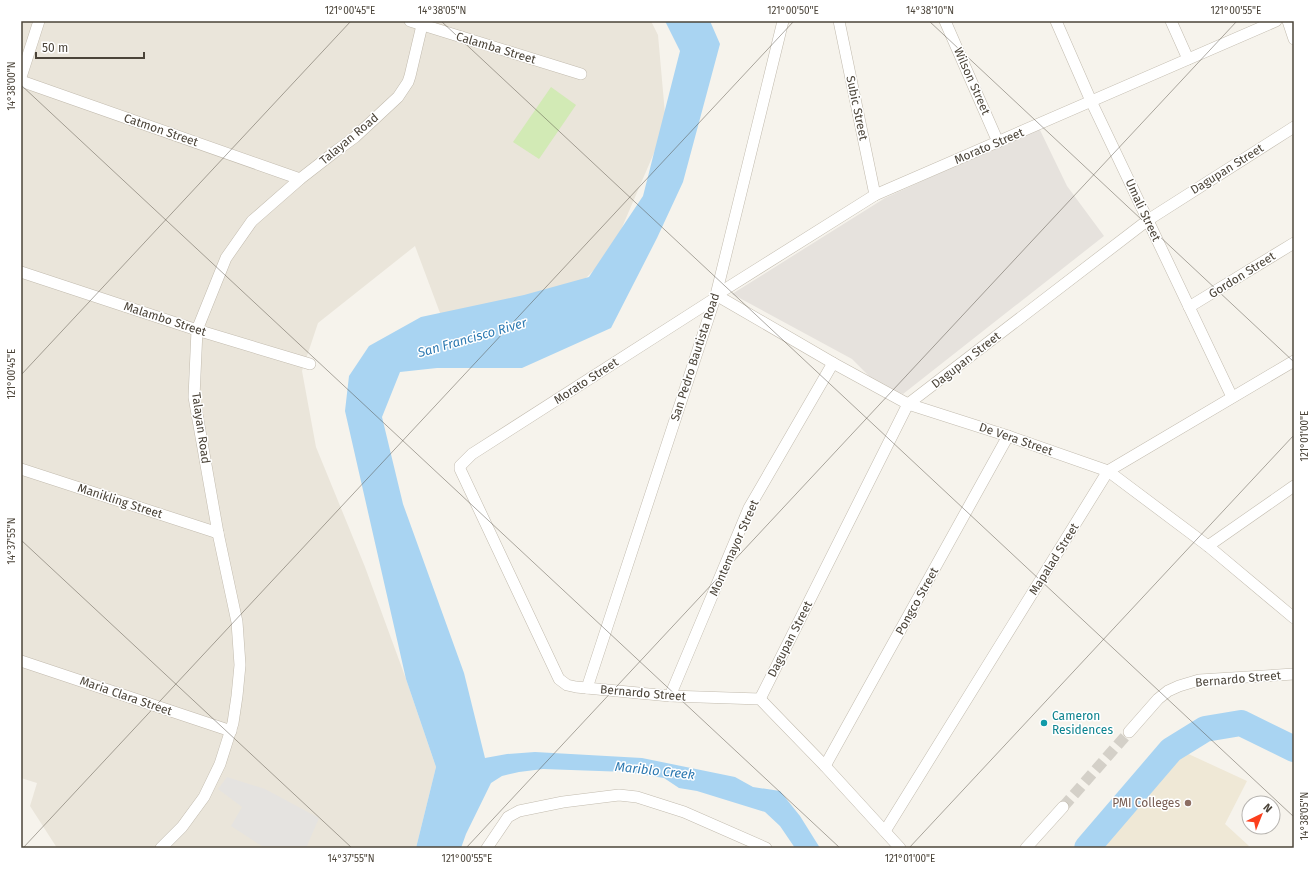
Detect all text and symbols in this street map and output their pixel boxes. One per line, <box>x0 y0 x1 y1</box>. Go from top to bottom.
text: 121°00'45"E <box>325 5 375 17</box>
text: 14°38'05"N <box>418 5 466 17</box>
text: 121°00'50"E <box>767 5 819 17</box>
text: 14°38'10"N <box>906 5 954 17</box>
text: 121°00'55"E <box>1211 5 1261 17</box>
street label: Calamba Street <box>454 29 538 67</box>
scale bar <box>36 34 144 60</box>
text: 50 m <box>42 41 68 55</box>
street label: Wilson Street <box>951 45 993 117</box>
text: 14°38'00"N <box>6 61 18 111</box>
street label: Subic Street <box>843 75 871 142</box>
street label: Catmon Street <box>122 111 201 149</box>
street label: Talayan Road <box>317 111 381 167</box>
street label: Morato Street <box>952 125 1026 167</box>
street label: Dagupan Street <box>1188 141 1267 197</box>
street label: Umali Street <box>1122 177 1164 244</box>
street label: Gordon Street <box>1206 249 1278 301</box>
street label: San Pedro Bautista Road <box>668 291 722 423</box>
street label: Malambo Street <box>122 299 209 339</box>
water label: San Francisco River <box>415 314 529 360</box>
street label: Dagupan Street <box>929 328 1004 391</box>
text: 121°00'45"E <box>6 349 18 399</box>
street label: Morato Street <box>551 355 621 407</box>
street label: Talayan Road <box>189 391 213 465</box>
text: 121°01'00"E <box>1299 411 1311 461</box>
street label: De Vera Street <box>977 420 1055 458</box>
street label: Manikling Street <box>76 481 165 522</box>
street label: Montemayor Street <box>706 497 762 598</box>
text: 14°37'55"N <box>6 517 18 565</box>
street label: Mapalad Street <box>1026 520 1082 598</box>
street label: Pongco Street <box>893 564 942 637</box>
street label: Dagupan Street <box>765 598 815 679</box>
street label: Bernardo Street <box>1194 668 1282 690</box>
street label: Maria Clara Street <box>78 674 175 719</box>
street label: Bernardo Street <box>599 682 687 704</box>
place label: Cameron Residences <box>1052 709 1113 737</box>
marker: Cameron Residences <box>1039 718 1049 728</box>
water label: Mariblo Creek <box>614 759 696 782</box>
text: 14°38'05"N <box>1299 792 1311 840</box>
north arrow <box>1241 795 1281 835</box>
place label: PMI Colleges <box>1112 796 1180 810</box>
marker: PMI Colleges <box>1183 798 1193 808</box>
text: N <box>1260 801 1275 815</box>
text: 14°37'55"N <box>327 853 375 865</box>
text: 121°00'55"E <box>442 853 492 865</box>
text: 121°01'00"E <box>885 853 935 865</box>

